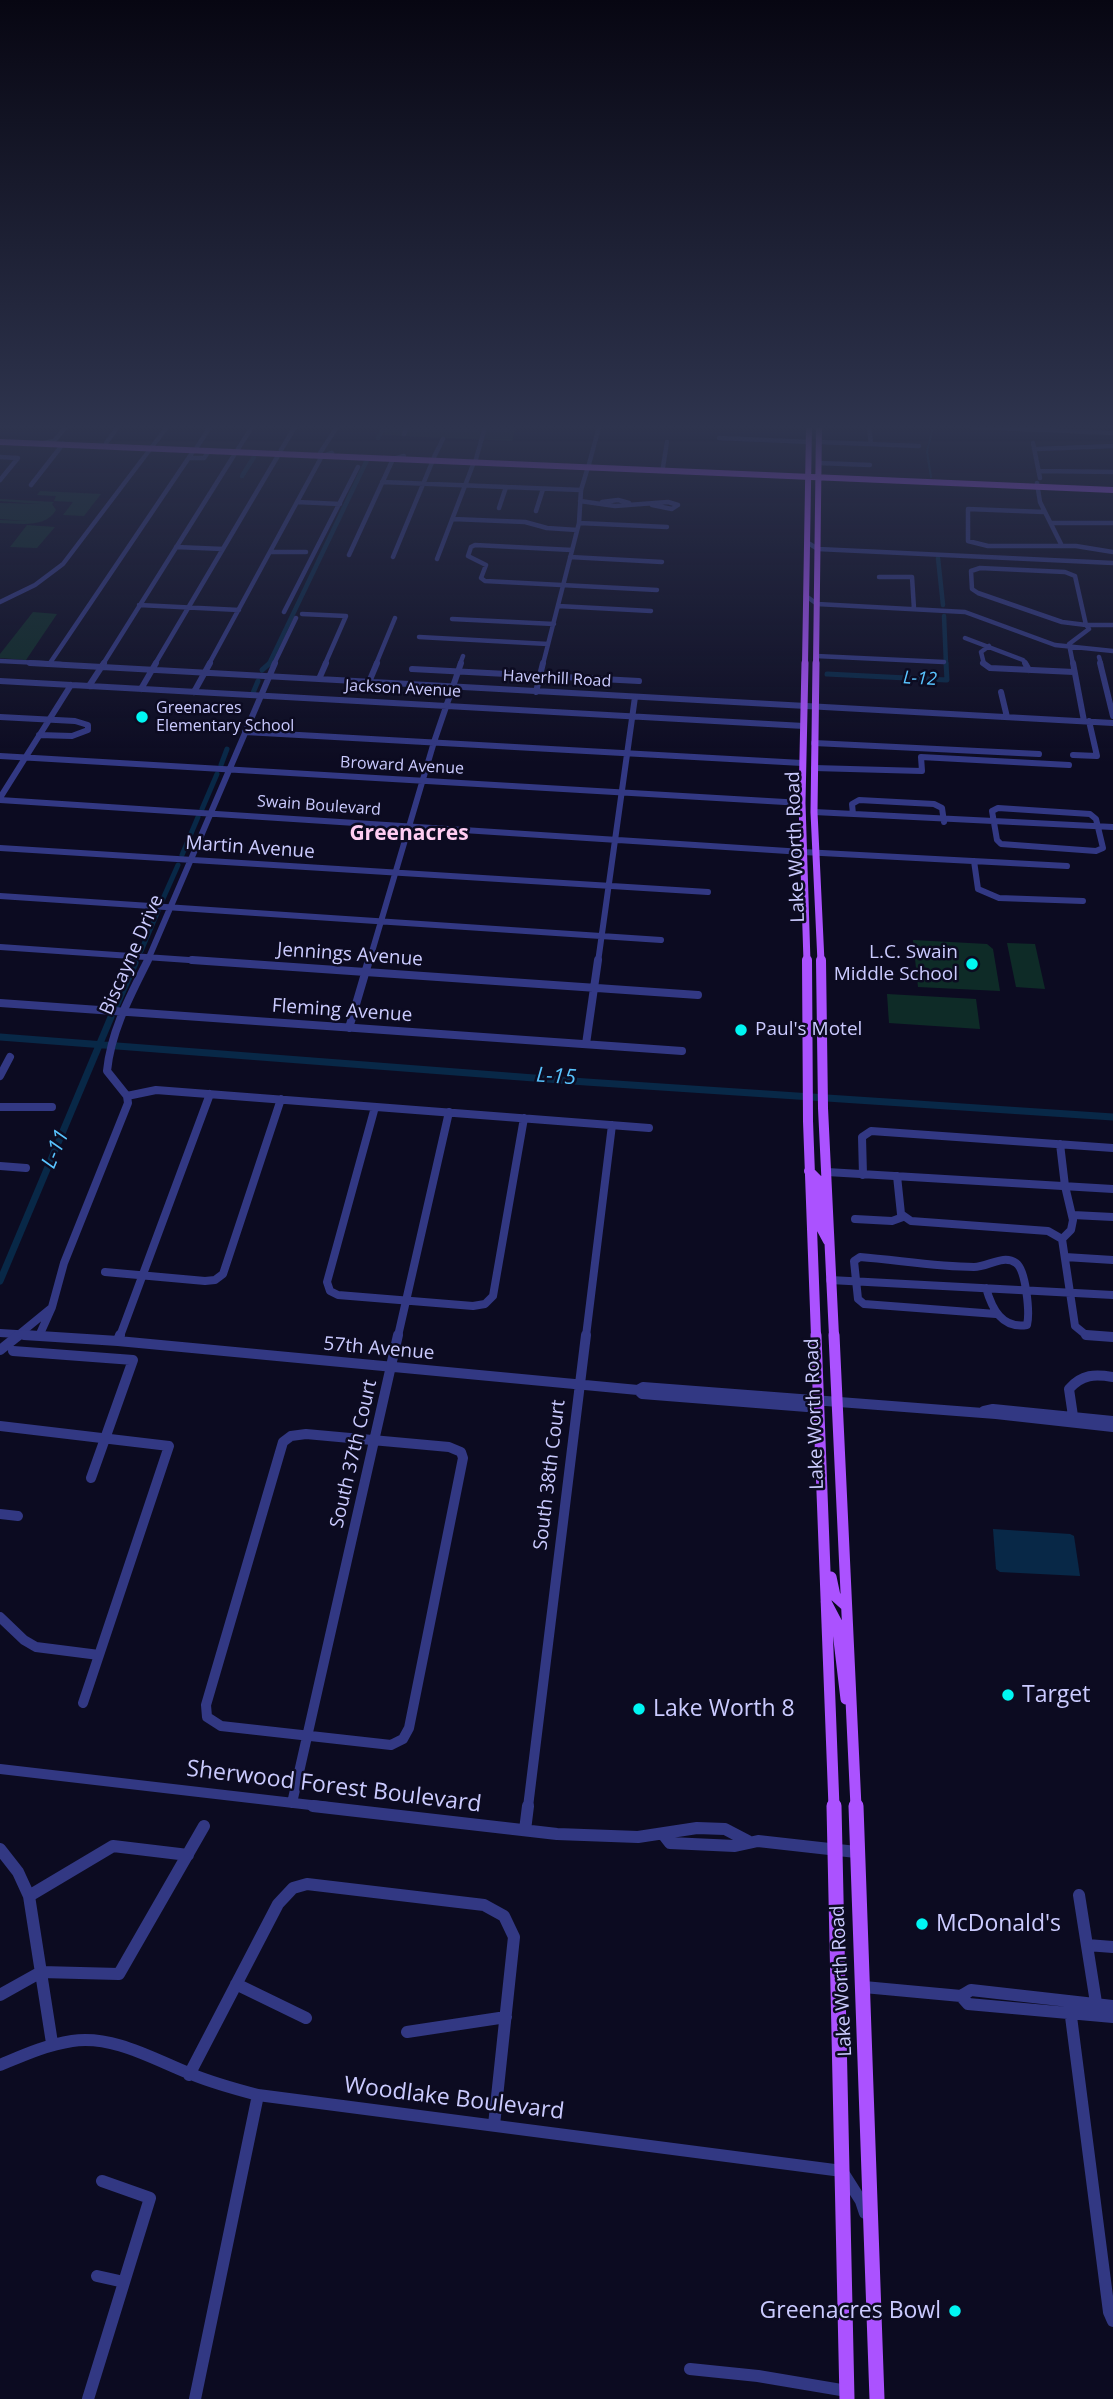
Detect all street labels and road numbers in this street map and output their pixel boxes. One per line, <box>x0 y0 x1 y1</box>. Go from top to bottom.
street label: Haverhill Road <box>502 667 612 691</box>
street label: Jackson Avenue <box>344 676 462 702</box>
street label: Broward Avenue <box>340 753 464 779</box>
street label: Lake Worth Road <box>782 771 810 923</box>
street label: Swain Boulevard <box>256 792 382 820</box>
street label: Martin Avenue <box>185 832 315 864</box>
street label: Biscayne Drive <box>95 891 169 1019</box>
street label: Jennings Avenue <box>276 939 424 971</box>
street label: Fleming Avenue <box>271 995 413 1027</box>
street label: 57th Avenue <box>323 1333 435 1365</box>
street label: Lake Worth Road <box>801 1338 829 1490</box>
street label: South 37th Court <box>326 1378 382 1530</box>
street label: South 38th Court <box>529 1398 571 1552</box>
street label: Sherwood Forest Boulevard <box>185 1755 483 1819</box>
street label: Lake Worth Road <box>827 1905 857 2057</box>
street label: Woodlake Boulevard <box>342 2072 566 2126</box>

